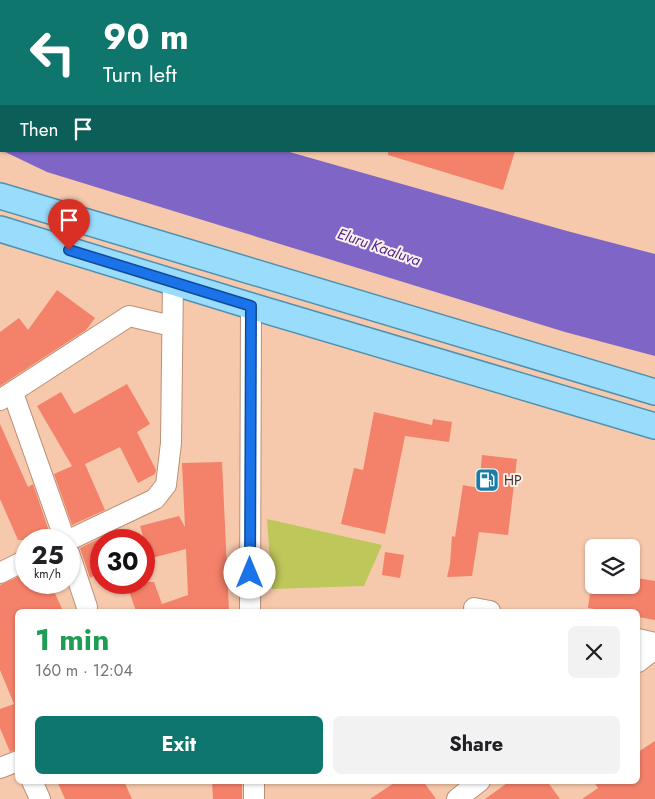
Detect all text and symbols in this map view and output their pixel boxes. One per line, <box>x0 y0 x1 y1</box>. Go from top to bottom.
text: 90 m <box>103 12 189 62</box>
icon: left <box>20 20 85 85</box>
text: Turn left <box>103 58 177 90</box>
icon: arrive <box>69 115 97 143</box>
text: Then <box>20 116 59 143</box>
pin <box>48 199 90 250</box>
icon: arrive <box>55 206 83 234</box>
water label: Eluru Kaaluva <box>334 222 424 272</box>
fuel station icon: HP <box>474 467 500 493</box>
place label: HP <box>504 470 522 490</box>
speed limit sign: 30 <box>90 529 155 594</box>
text: 25 <box>31 537 64 573</box>
map controls <box>585 539 640 594</box>
button: layers <box>585 539 640 594</box>
position arrow <box>223 546 275 598</box>
text: km/h <box>34 565 61 583</box>
text: 1 min <box>35 618 109 661</box>
button: close <box>568 626 620 678</box>
text: 160 m · 12:04 <box>35 659 133 682</box>
button: Exit <box>35 716 323 774</box>
button: Share <box>333 716 620 774</box>

